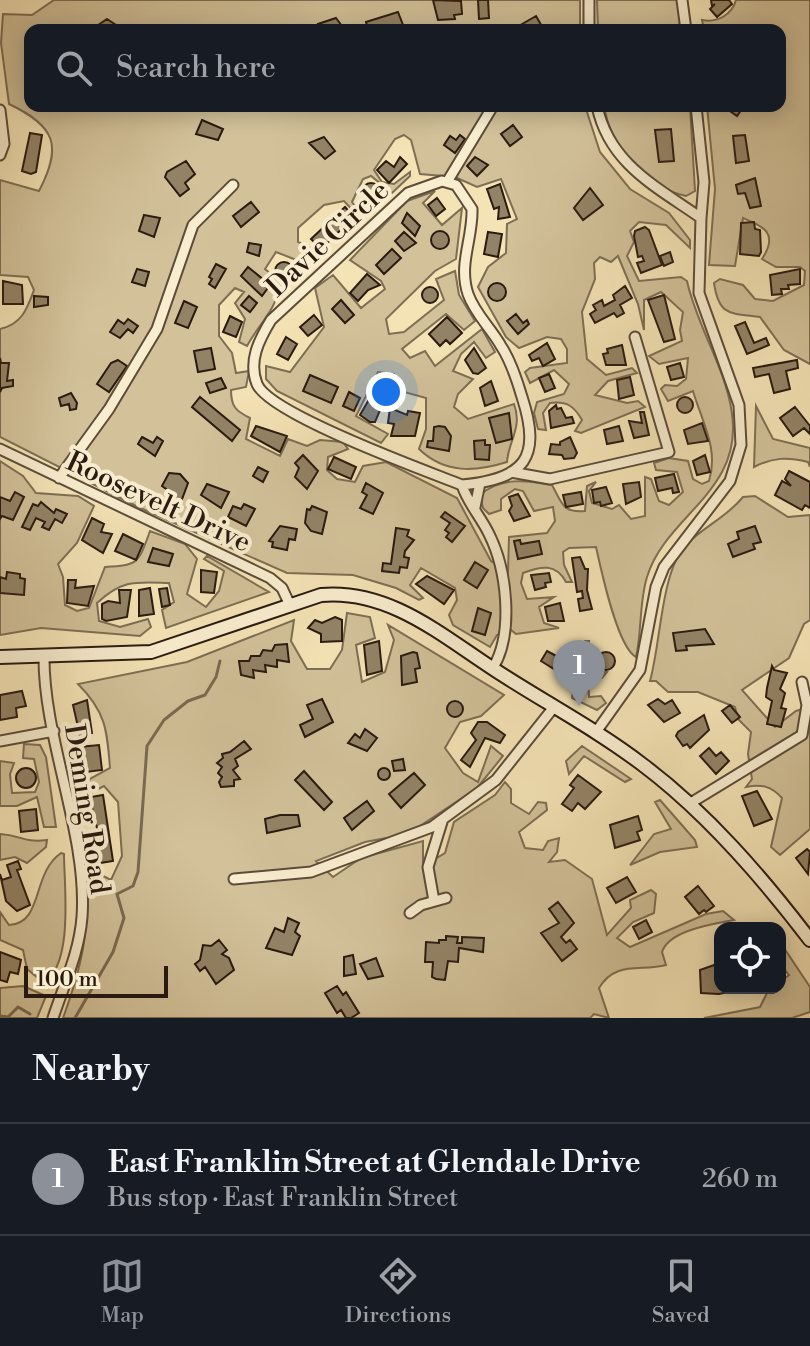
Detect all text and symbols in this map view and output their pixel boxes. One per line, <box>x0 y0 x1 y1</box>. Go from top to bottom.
search box <box>24 24 786 112</box>
icon: search <box>52 46 96 90</box>
text: Search here <box>116 49 276 87</box>
street label: Davie Circle <box>259 173 397 305</box>
your location <box>366 372 406 412</box>
street label: Roosevelt Drive <box>60 444 256 560</box>
pin: 1 <box>553 640 605 706</box>
street label: Deming Road <box>56 722 117 897</box>
map controls <box>714 922 786 994</box>
button: locate <box>714 922 786 994</box>
scale bar <box>24 962 168 998</box>
text: 100 m <box>36 966 98 993</box>
text: Nearby <box>32 1049 150 1091</box>
text: East Franklin Street at Glendale Drive <box>108 1144 641 1182</box>
text: 1 <box>52 1163 64 1195</box>
text: 260 m <box>702 1163 778 1195</box>
text: Bus stop · East Franklin Street <box>108 1182 458 1214</box>
tab: Map <box>100 1254 144 1329</box>
tab: Directions <box>345 1254 451 1329</box>
tab: Saved <box>652 1254 710 1329</box>

